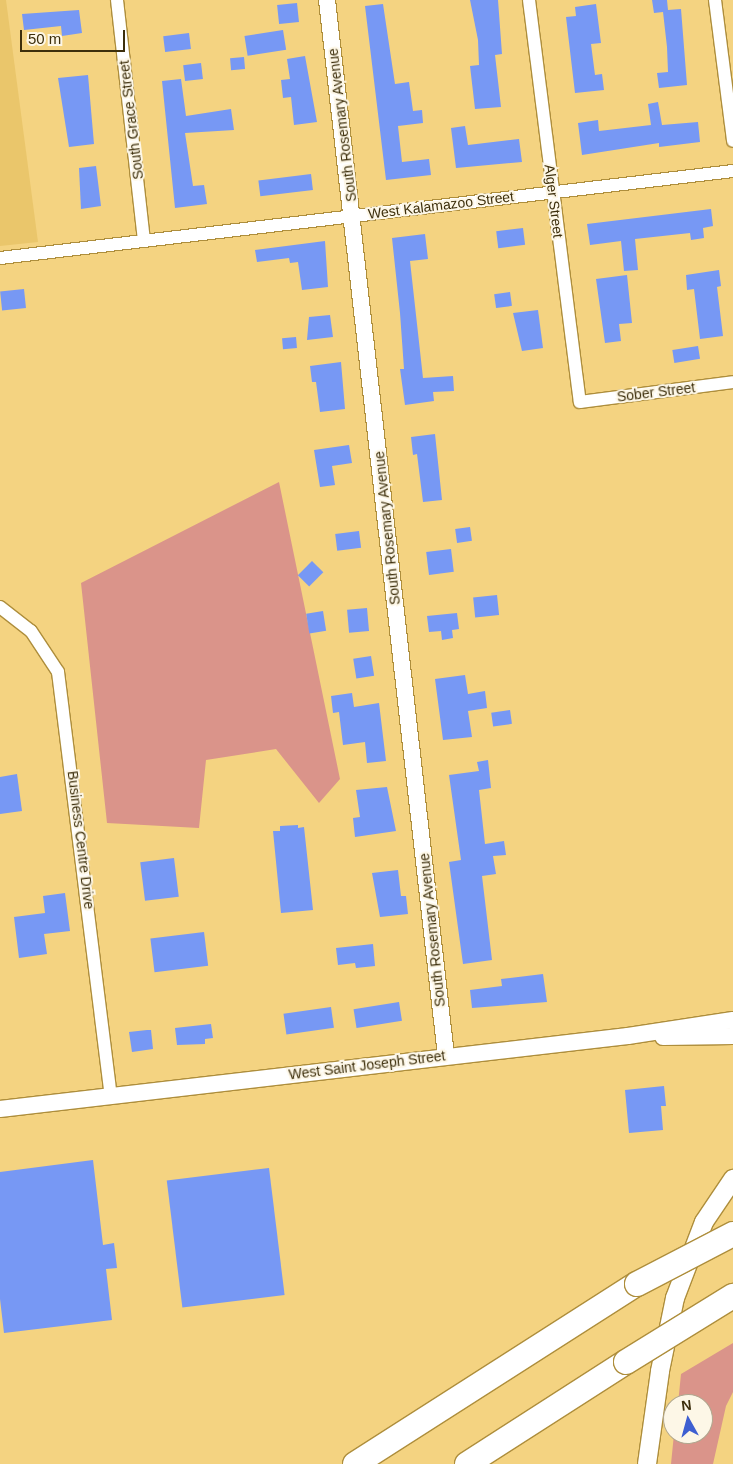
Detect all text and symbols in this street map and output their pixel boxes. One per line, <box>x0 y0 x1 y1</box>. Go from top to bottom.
scale bar <box>22 20 128 52</box>
text: 50 m <box>28 30 61 47</box>
street label: South Rosemary Avenue <box>324 47 360 203</box>
street label: South Grace Street <box>115 60 147 180</box>
street label: Alger Street <box>541 163 567 239</box>
street label: West Kalamazoo Street <box>367 188 515 222</box>
street label: Sober Street <box>616 379 696 405</box>
street label: South Rosemary Avenue <box>371 450 403 606</box>
street label: Business Centre Drive <box>64 770 98 910</box>
street label: South Rosemary Avenue <box>416 852 448 1008</box>
street label: West Saint Joseph Street <box>288 1047 446 1083</box>
north arrow <box>663 1394 713 1444</box>
text: N <box>680 1397 692 1414</box>

